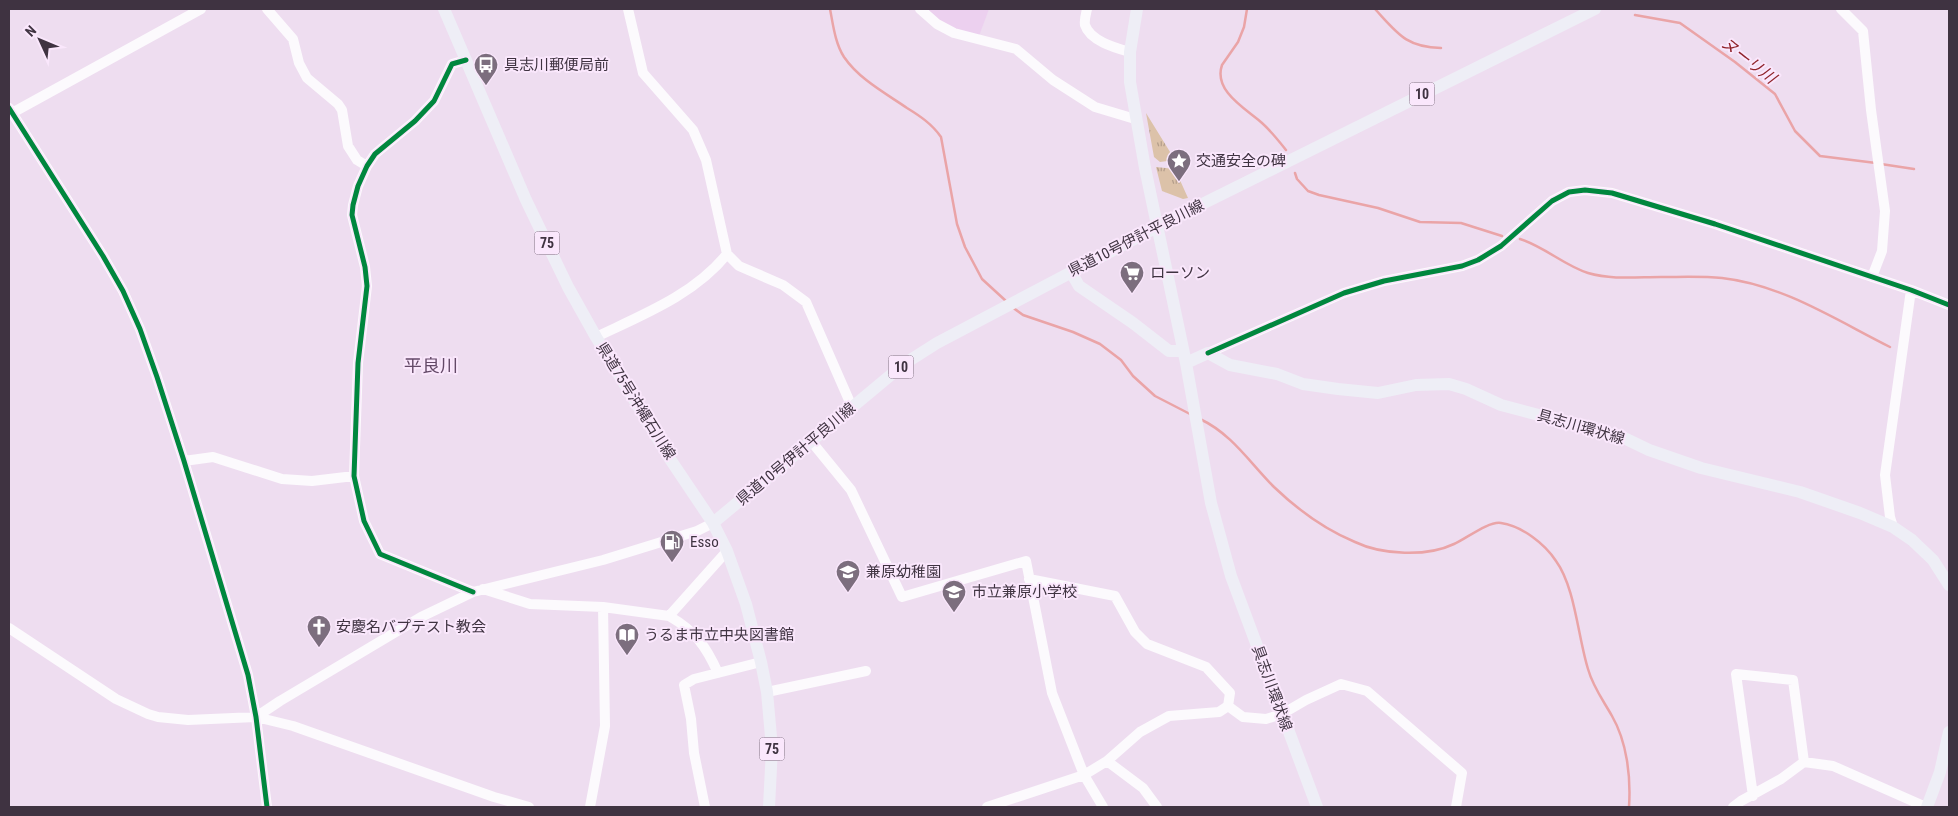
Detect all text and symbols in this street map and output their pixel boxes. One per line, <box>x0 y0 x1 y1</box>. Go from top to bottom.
north arrow <box>15 15 65 65</box>
text: N <box>22 22 39 40</box>
water label: ヌーリ川 <box>1718 33 1781 89</box>
bus stop icon: 具志川郵便局前 <box>473 52 499 86</box>
place label: 具志川郵便局前 <box>504 56 609 74</box>
road number: 10 <box>1410 82 1434 106</box>
place icon: 交通安全の碑 <box>1166 148 1192 182</box>
place label: 交通安全の碑 <box>1196 152 1286 170</box>
street label: 県道10号伊計平良川線 <box>1065 196 1207 280</box>
road number: 75 <box>534 232 560 254</box>
supermarket icon: ローソン <box>1119 260 1145 294</box>
place label: ローソン <box>1150 264 1210 282</box>
street label: 県道75号沖縄石川線 <box>593 339 679 463</box>
district label: 平良川 <box>404 355 458 376</box>
road number: 10 <box>888 356 914 378</box>
street label: 県道10号伊計平良川線 <box>733 399 859 509</box>
street label: 具志川環状線 <box>1535 406 1627 448</box>
fuel station icon: Esso <box>659 529 685 563</box>
place label: Esso <box>690 533 719 551</box>
school or university icon: 兼原幼稚園 <box>835 559 861 593</box>
place label: 兼原幼稚園 <box>866 563 941 581</box>
school or university icon: 市立兼原小学校 <box>941 579 967 613</box>
place label: 市立兼原小学校 <box>972 583 1077 601</box>
church icon: 安慶名バプテスト教会 <box>306 614 332 648</box>
place label: 安慶名バプテスト教会 <box>336 618 486 636</box>
library icon: うるま市立中央図書館 <box>614 622 640 656</box>
place label: うるま市立中央図書館 <box>644 626 794 644</box>
street label: 具志川環状線 <box>1248 643 1296 733</box>
road number: 75 <box>760 738 784 761</box>

